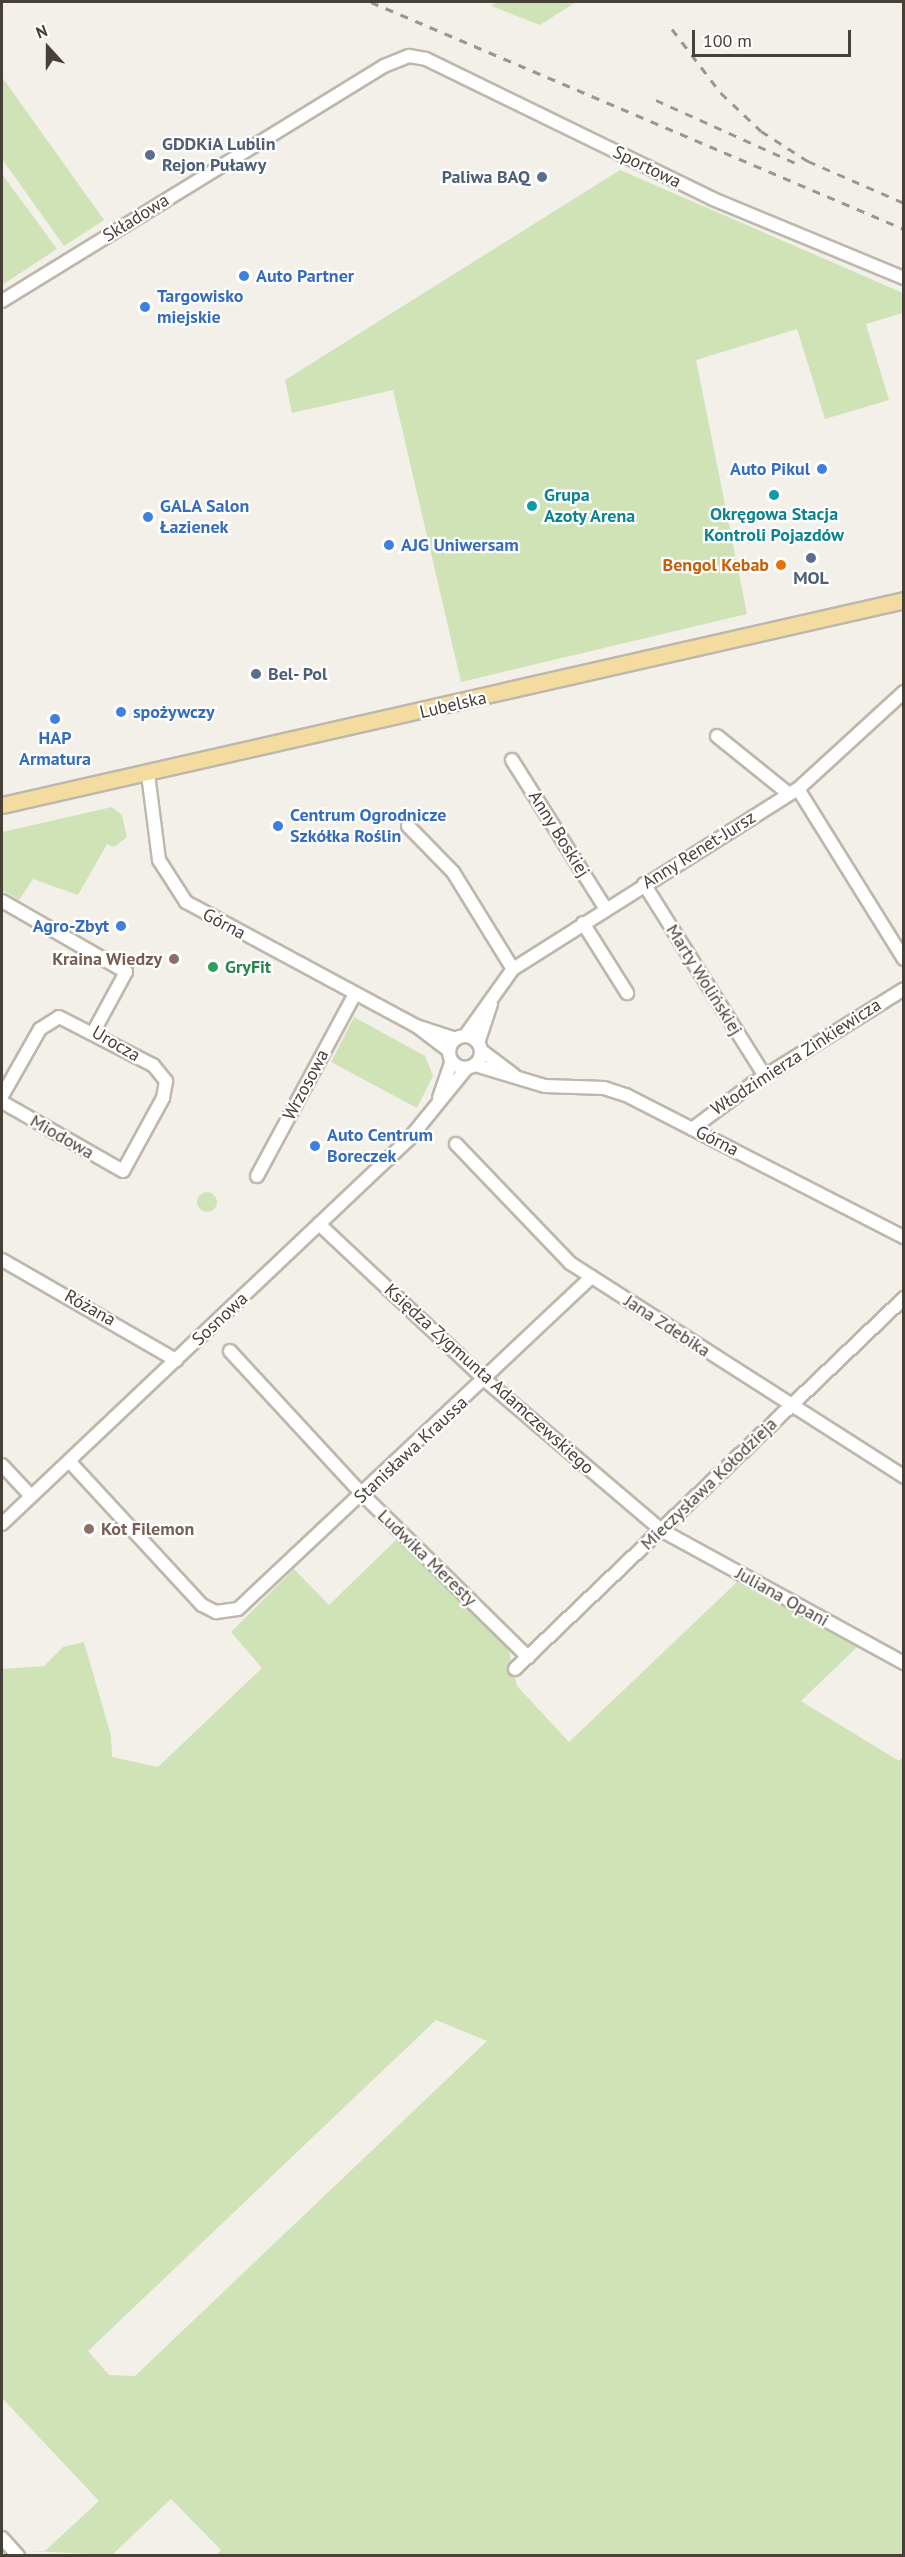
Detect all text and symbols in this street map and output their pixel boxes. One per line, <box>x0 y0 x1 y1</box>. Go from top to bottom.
north arrow <box>18 18 78 78</box>
scale bar <box>695 18 854 56</box>
text: N <box>33 20 50 42</box>
text: 100 m <box>703 29 752 52</box>
place label: GDDKiA Lublin Rejon Puławy <box>162 134 276 176</box>
street label: Sportowa <box>609 141 685 193</box>
marker: GDDKiA Lublin Rejon Puławy <box>143 148 157 162</box>
place label: Paliwa BAQ <box>442 166 530 188</box>
marker: Paliwa BAQ <box>535 170 549 184</box>
street label: Składowa <box>99 189 173 247</box>
place label: Auto Partner <box>256 265 354 287</box>
marker: Auto Partner <box>237 269 251 283</box>
place label: Targowisko miejskie <box>157 286 243 328</box>
marker: Targowisko miejskie <box>138 300 152 314</box>
place label: Auto Pikul <box>730 458 810 480</box>
marker: Auto Pikul <box>815 462 829 476</box>
place label: Grupa Azoty Arena <box>544 485 637 528</box>
marker: Okręgowa Stacja Kontroli Pojazdów <box>767 488 781 502</box>
place label: GALA Salon Łazienek <box>160 496 250 538</box>
marker: Grupa Azoty Arena <box>525 499 539 513</box>
place label: Okręgowa Stacja Kontroli Pojazdów <box>704 504 844 546</box>
marker: GALA Salon Łazienek <box>141 510 155 524</box>
place label: AJG Uniwersam <box>401 534 519 556</box>
marker: AJG Uniwersam <box>382 538 396 552</box>
marker: MOL <box>804 551 818 565</box>
place label: Bengol Kebab <box>663 554 769 576</box>
marker: Bengol Kebab <box>774 558 788 572</box>
place label: MOL <box>793 567 829 589</box>
place label: Bel- Pol <box>268 663 329 685</box>
marker: Bel- Pol <box>249 667 263 681</box>
street label: Lubelska <box>417 687 489 723</box>
place label: spożywczy <box>133 701 215 723</box>
marker: spożywczy <box>114 705 128 719</box>
marker: HAP Armatura <box>48 712 62 726</box>
place label: HAP Armatura <box>19 728 91 771</box>
street label: Anny Boskiej <box>524 786 594 882</box>
place label: Centrum Ogrodnicze Szkółka Roślin <box>290 805 447 848</box>
street label: Anny Renet-Jursz <box>638 806 760 894</box>
marker: Centrum Ogrodnicze Szkółka Roślin <box>271 819 285 833</box>
street label: Górna <box>199 904 249 944</box>
place label: Agro-Zbyt <box>33 915 109 937</box>
marker: Agro-Zbyt <box>114 919 128 933</box>
street label: Marty Wolińskiej <box>661 920 747 1040</box>
place label: Kraina Wiedzy <box>52 948 162 970</box>
marker: Kraina Wiedzy <box>167 952 181 966</box>
place label: GryFit <box>225 956 271 978</box>
marker: GryFit <box>206 960 220 974</box>
street label: Włodzimierza Zinkiewicza <box>707 994 885 1120</box>
street label: Urocza <box>88 1022 144 1066</box>
street label: Wrzosowa <box>278 1046 334 1124</box>
street label: Miodowa <box>26 1110 98 1164</box>
street label: Górna <box>692 1121 742 1161</box>
place label: Auto Centrum Boreczek <box>327 1125 433 1168</box>
marker: Auto Centrum Boreczek <box>308 1139 322 1153</box>
street label: Księdza Zygmunta Adamczewskiego <box>379 1279 599 1479</box>
street label: Różana <box>61 1285 119 1331</box>
street label: Sosnowa <box>188 1288 252 1350</box>
street label: Jana Zdebika <box>620 1290 714 1362</box>
street label: Stanisława Kraussa <box>350 1392 472 1508</box>
street label: Mieczysława Kołodzieja <box>636 1413 782 1555</box>
street label: Ludwika Meresty <box>373 1505 481 1611</box>
place label: Kot Filemon <box>101 1518 194 1540</box>
marker: Kot Filemon <box>82 1522 96 1536</box>
street label: Juliana Opani <box>732 1563 832 1631</box>

